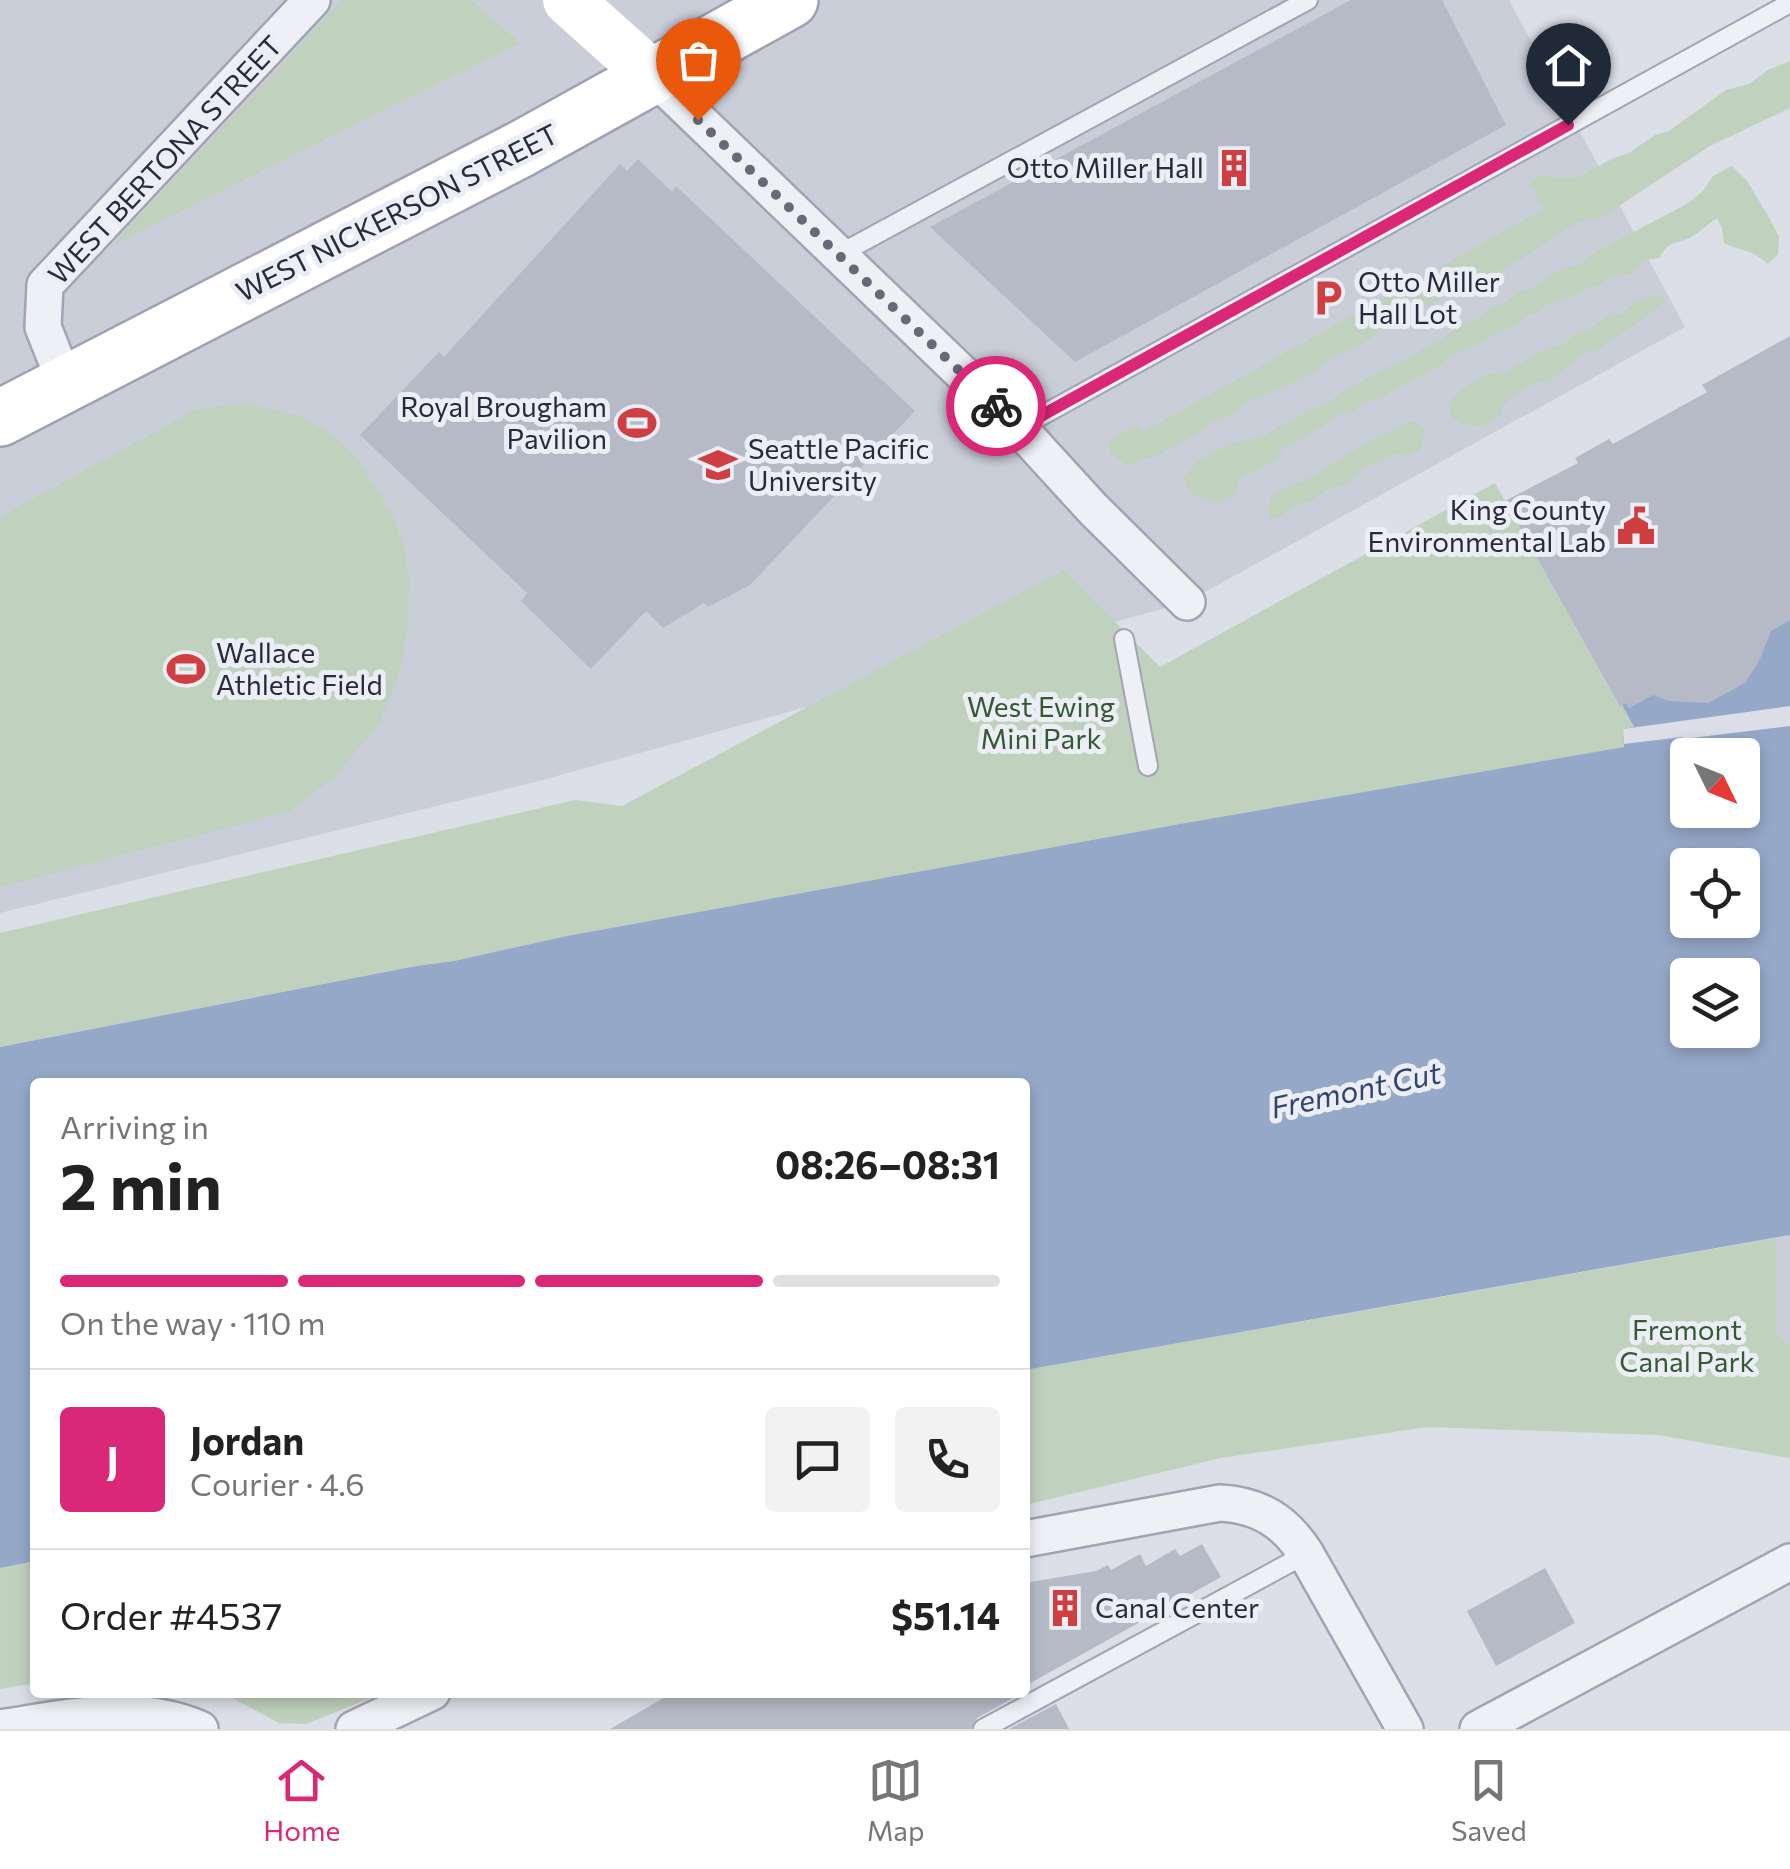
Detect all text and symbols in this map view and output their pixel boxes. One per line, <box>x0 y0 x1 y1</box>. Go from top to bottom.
pin <box>656 18 741 121</box>
pin <box>1526 23 1611 126</box>
street label: WEST BERTONA STREET <box>40 28 288 291</box>
icon: bag <box>671 33 726 88</box>
icon: home <box>1541 38 1596 93</box>
street label: WEST NICKERSON STREET <box>230 116 563 308</box>
building icon: Otto Miller Hall <box>1213 147 1255 189</box>
place label: Otto Miller Hall <box>1007 150 1204 184</box>
place label: Otto Miller Hall Lot <box>1358 264 1500 330</box>
parking icon: Otto Miller Hall Lot <box>1307 277 1349 319</box>
courier <box>946 356 1046 456</box>
icon: bike <box>969 379 1024 434</box>
place label: Royal Brougham Pavilion <box>400 389 607 455</box>
sports icon: Royal Brougham Pavilion <box>616 402 658 444</box>
place label: Seattle Pacific University <box>748 431 929 497</box>
school or university icon: Seattle Pacific University <box>697 444 739 486</box>
place label: King County Environmental Lab <box>1368 492 1606 558</box>
public building icon: King County Environmental Lab <box>1615 505 1657 547</box>
place label: Wallace Athletic Field <box>216 635 383 701</box>
sports icon: Wallace Athletic Field <box>165 648 207 690</box>
park label: West Ewing Mini Park <box>967 689 1115 755</box>
north arrow <box>1670 738 1760 828</box>
map controls <box>1670 738 1760 1048</box>
button: locate <box>1670 848 1760 938</box>
button: layers <box>1670 958 1760 1048</box>
water label: Fremont Cut <box>1267 1052 1445 1125</box>
text: Arriving in <box>60 1106 209 1146</box>
text: 08:26–08:31 <box>775 1140 1000 1187</box>
text: 2 min <box>60 1144 222 1223</box>
text: On the way · 110 m <box>60 1302 325 1342</box>
park label: Fremont Canal Park <box>1619 1312 1755 1378</box>
button: chat <box>765 1407 870 1512</box>
button: phone <box>895 1407 1000 1512</box>
text: Jordan <box>190 1416 304 1463</box>
text: J <box>106 1436 119 1483</box>
text: Courier · 4.6 <box>190 1463 365 1503</box>
building icon: Canal Center <box>1044 1587 1086 1629</box>
place label: Canal Center <box>1095 1590 1259 1624</box>
text: Order #4537 <box>60 1591 282 1638</box>
text: $51.14 <box>891 1591 1000 1638</box>
tab: Home <box>263 1753 340 1847</box>
tab: Map <box>867 1753 925 1847</box>
tab: Saved <box>1451 1753 1527 1847</box>

